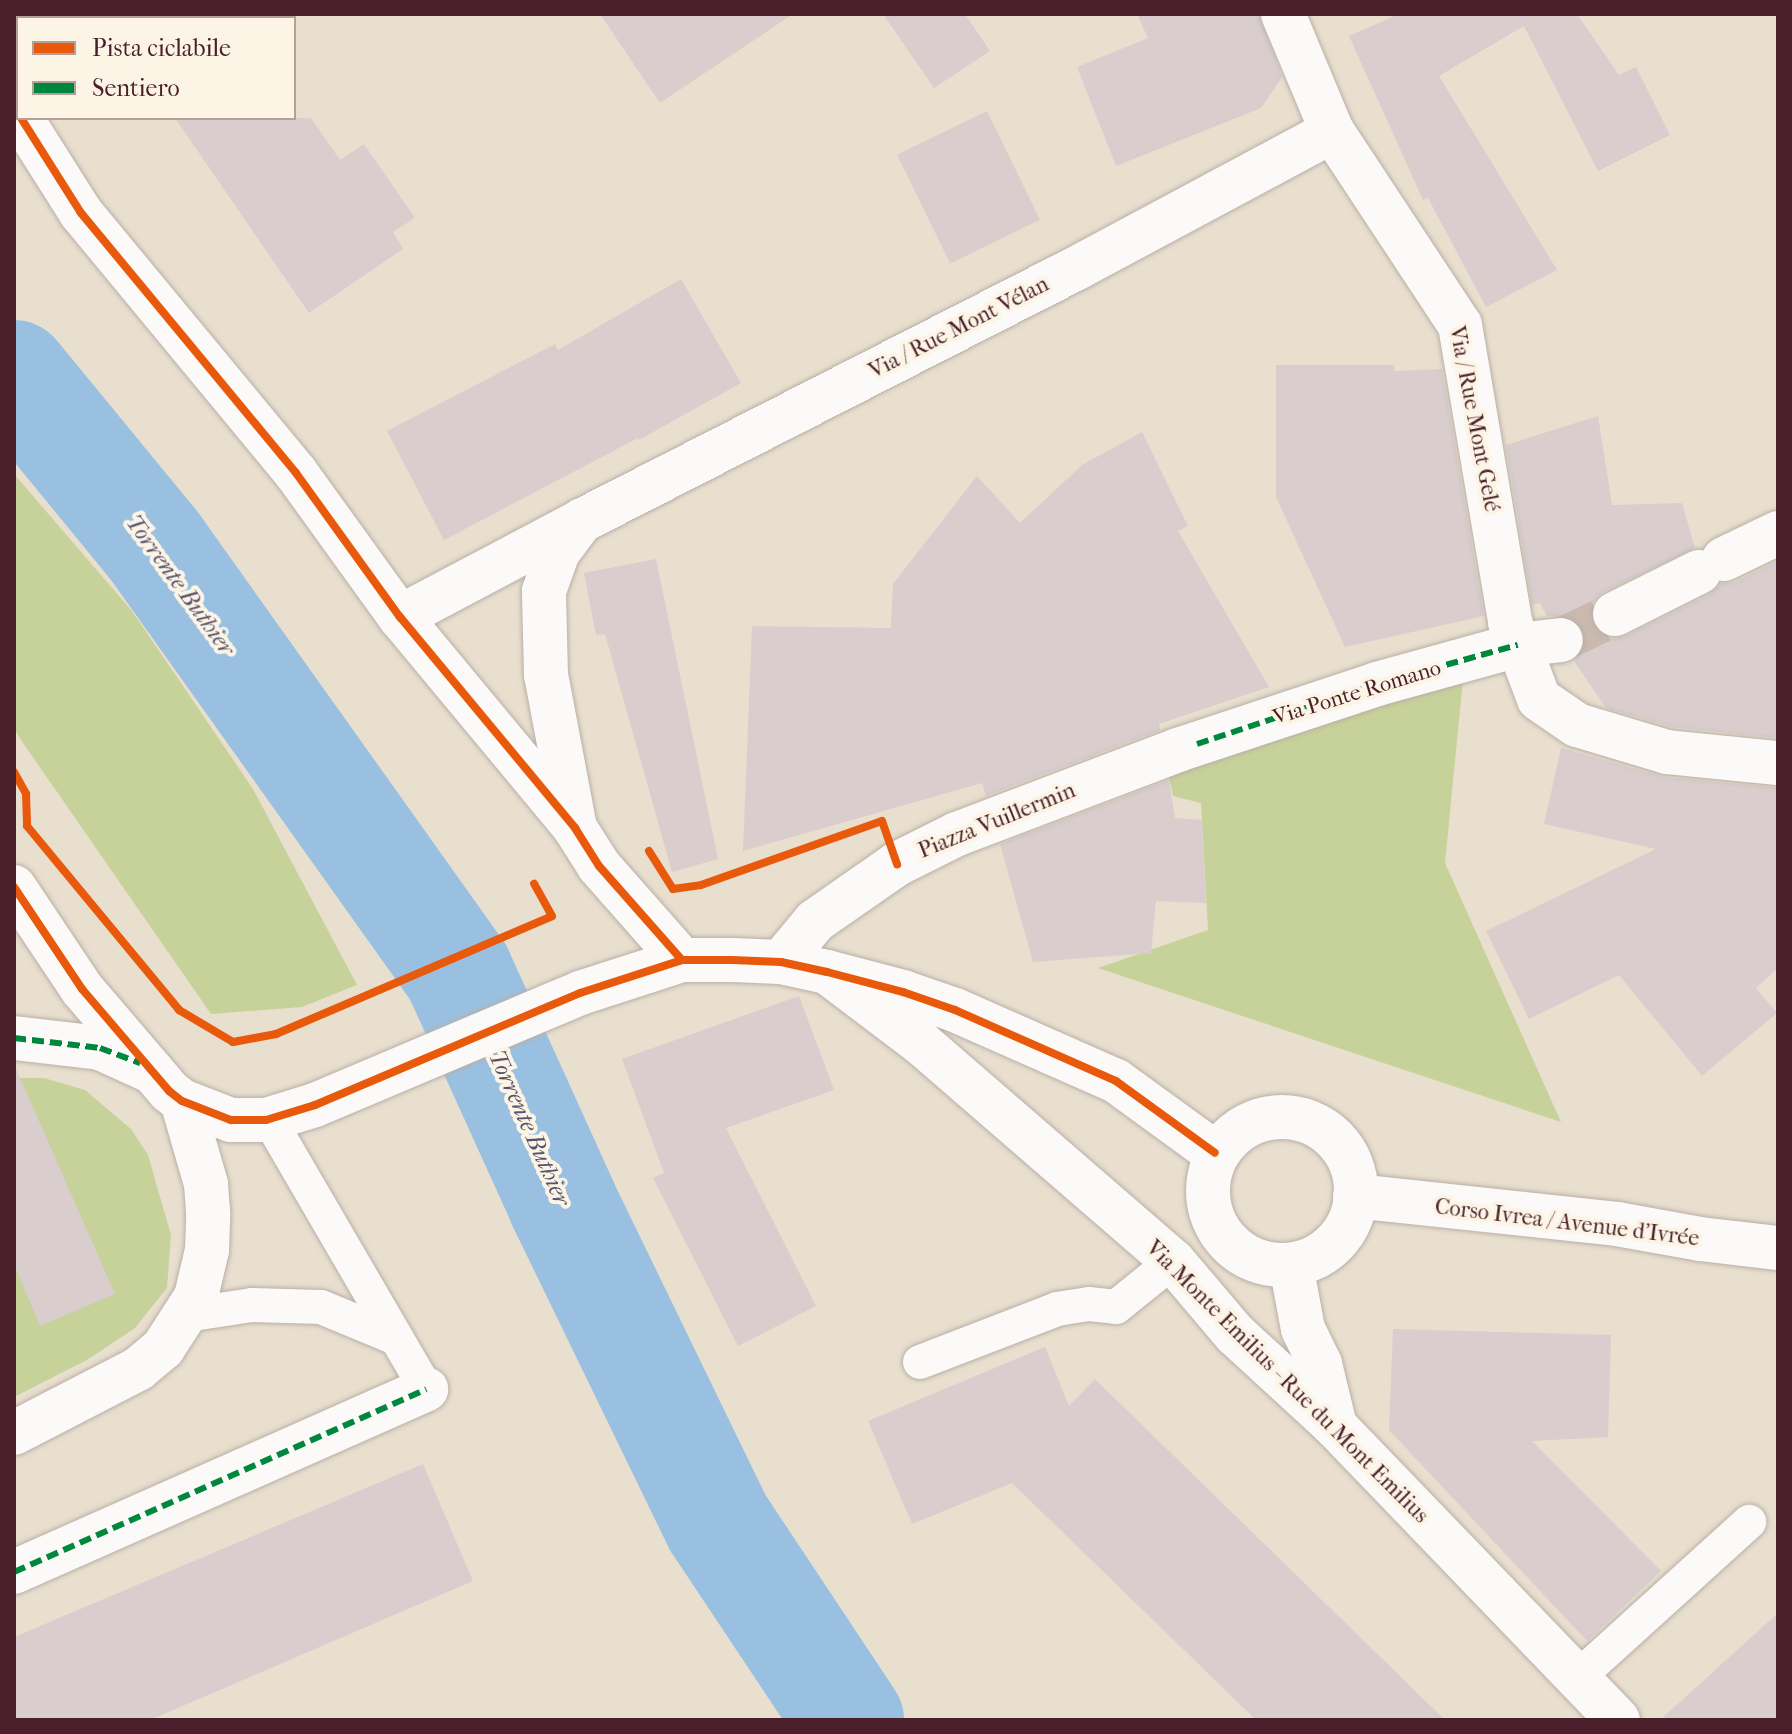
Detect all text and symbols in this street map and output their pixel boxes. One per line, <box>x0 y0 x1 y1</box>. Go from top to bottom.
legend <box>16 16 296 120</box>
text: Pista ciclabile <box>92 34 231 62</box>
text: Sentiero <box>92 74 180 102</box>
street label: Via / Rue Mont Vélan <box>865 271 1053 385</box>
street label: Via / Rue Mont Gelé <box>1443 324 1505 514</box>
water label: Torrente Buthier <box>119 509 241 661</box>
street label: Via Ponte Romano <box>1270 655 1444 731</box>
street label: Piazza Vuillermin <box>915 777 1079 865</box>
water label: Torrente Buthier <box>482 1046 576 1210</box>
street label: Corso Ivrea / Avenue d'Ivrée <box>1433 1194 1701 1252</box>
street label: Via Monte Emilius - Rue du Mont Emilius <box>1140 1235 1434 1529</box>

